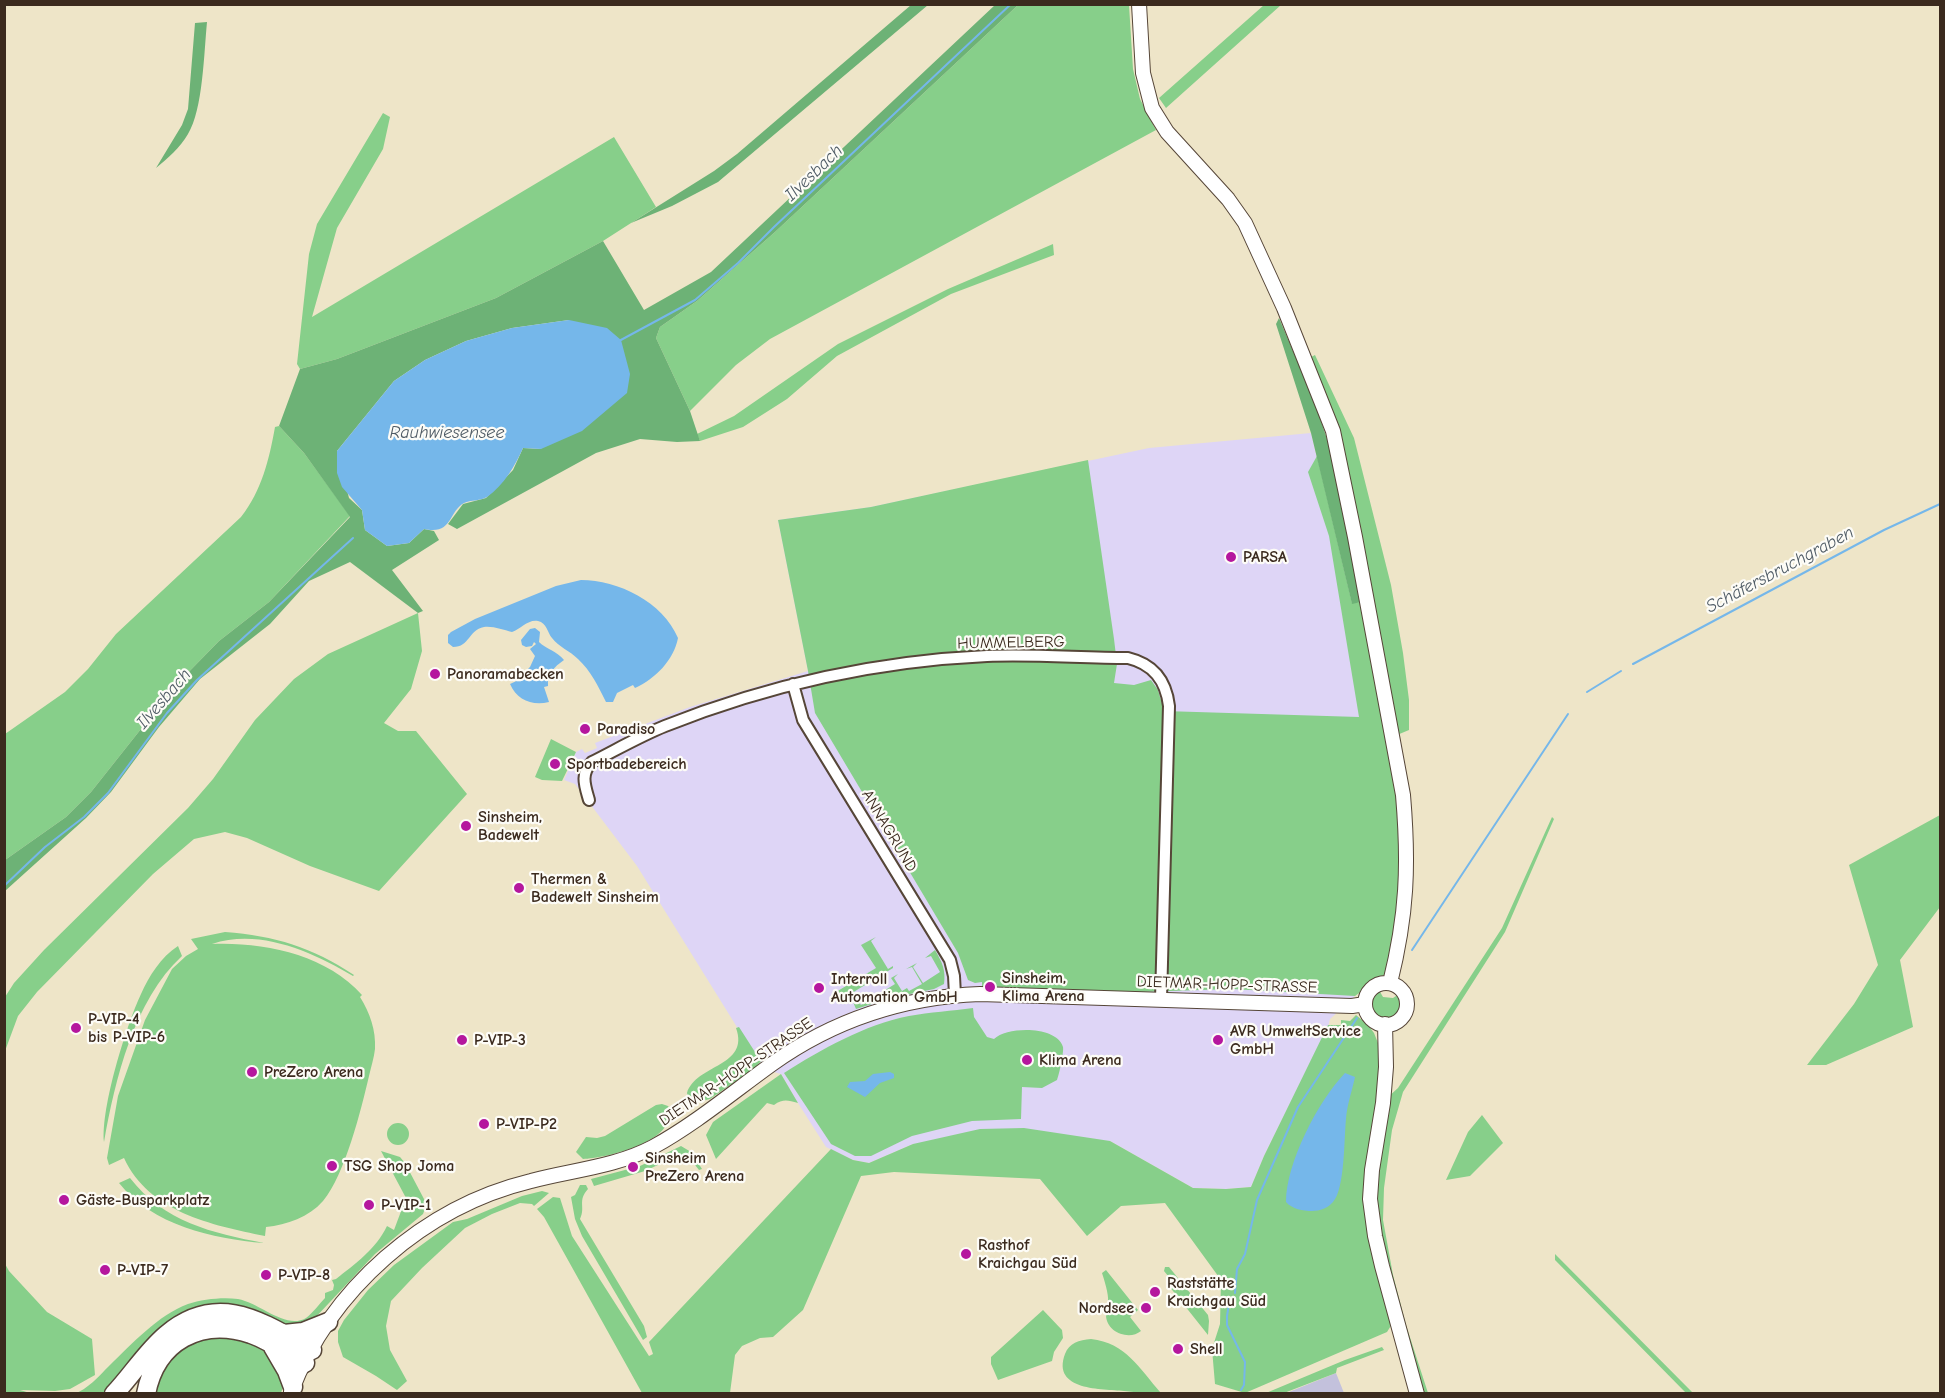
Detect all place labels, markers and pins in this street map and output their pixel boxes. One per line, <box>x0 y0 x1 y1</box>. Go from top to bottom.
place label: PARSA <box>1243 547 1287 567</box>
marker: PARSA <box>1224 550 1238 564</box>
place label: Panoramabecken <box>447 664 564 684</box>
marker: Panoramabecken <box>428 667 442 681</box>
place label: Paradiso <box>597 719 655 739</box>
marker: Paradiso <box>578 722 592 736</box>
place label: Sportbadebereich <box>567 754 687 774</box>
marker: Sportbadebereich <box>548 757 562 771</box>
place label: Sinsheim, Badewelt <box>478 807 542 845</box>
marker: Sinsheim, Badewelt <box>459 819 473 833</box>
place label: Thermen & Badewelt Sinsheim <box>531 869 659 907</box>
marker: Thermen & Badewelt Sinsheim <box>512 881 526 895</box>
place label: Sinsheim, Klima Arena <box>1002 968 1085 1006</box>
place label: Interroll Automation GmbH <box>831 969 958 1007</box>
marker: Sinsheim, Klima Arena <box>983 980 997 994</box>
marker: Interroll Automation GmbH <box>812 981 826 995</box>
place label: P-VIP-4 bis P-VIP-6 <box>88 1009 165 1047</box>
marker: P-VIP-4 bis P-VIP-6 <box>69 1021 83 1035</box>
place label: AVR UmweltService GmbH <box>1230 1021 1361 1059</box>
place label: P-VIP-3 <box>474 1030 526 1050</box>
marker: P-VIP-3 <box>455 1033 469 1047</box>
marker: AVR UmweltService GmbH <box>1211 1033 1225 1047</box>
place label: Klima Arena <box>1039 1050 1122 1070</box>
marker: Klima Arena <box>1020 1053 1034 1067</box>
place label: PreZero Arena <box>264 1062 363 1082</box>
marker: PreZero Arena <box>245 1065 259 1079</box>
place label: P-VIP-P2 <box>496 1114 557 1134</box>
marker: P-VIP-P2 <box>477 1117 491 1131</box>
place label: Sinsheim PreZero Arena <box>645 1148 744 1186</box>
place label: TSG Shop Joma <box>344 1156 454 1176</box>
marker: TSG Shop Joma <box>325 1159 339 1173</box>
marker: Sinsheim PreZero Arena <box>626 1160 640 1174</box>
place label: Gäste-Busparkplatz <box>76 1190 209 1210</box>
marker: Gäste-Busparkplatz <box>57 1193 71 1207</box>
place label: P-VIP-1 <box>381 1195 431 1215</box>
marker: P-VIP-1 <box>362 1198 376 1212</box>
place label: Rasthof Kraichgau Süd <box>978 1235 1077 1273</box>
marker: Rasthof Kraichgau Süd <box>959 1247 973 1261</box>
place label: P-VIP-7 <box>117 1260 168 1280</box>
marker: P-VIP-7 <box>98 1263 112 1277</box>
place label: P-VIP-8 <box>278 1265 330 1285</box>
marker: P-VIP-8 <box>259 1268 273 1282</box>
place label: Raststätte Kraichgau Süd <box>1167 1273 1266 1311</box>
marker: Raststätte Kraichgau Süd <box>1148 1285 1162 1299</box>
place label: Nordsee <box>1078 1298 1134 1318</box>
marker: Nordsee <box>1139 1301 1153 1315</box>
place label: Shell <box>1190 1339 1223 1359</box>
marker: Shell <box>1171 1342 1185 1356</box>

